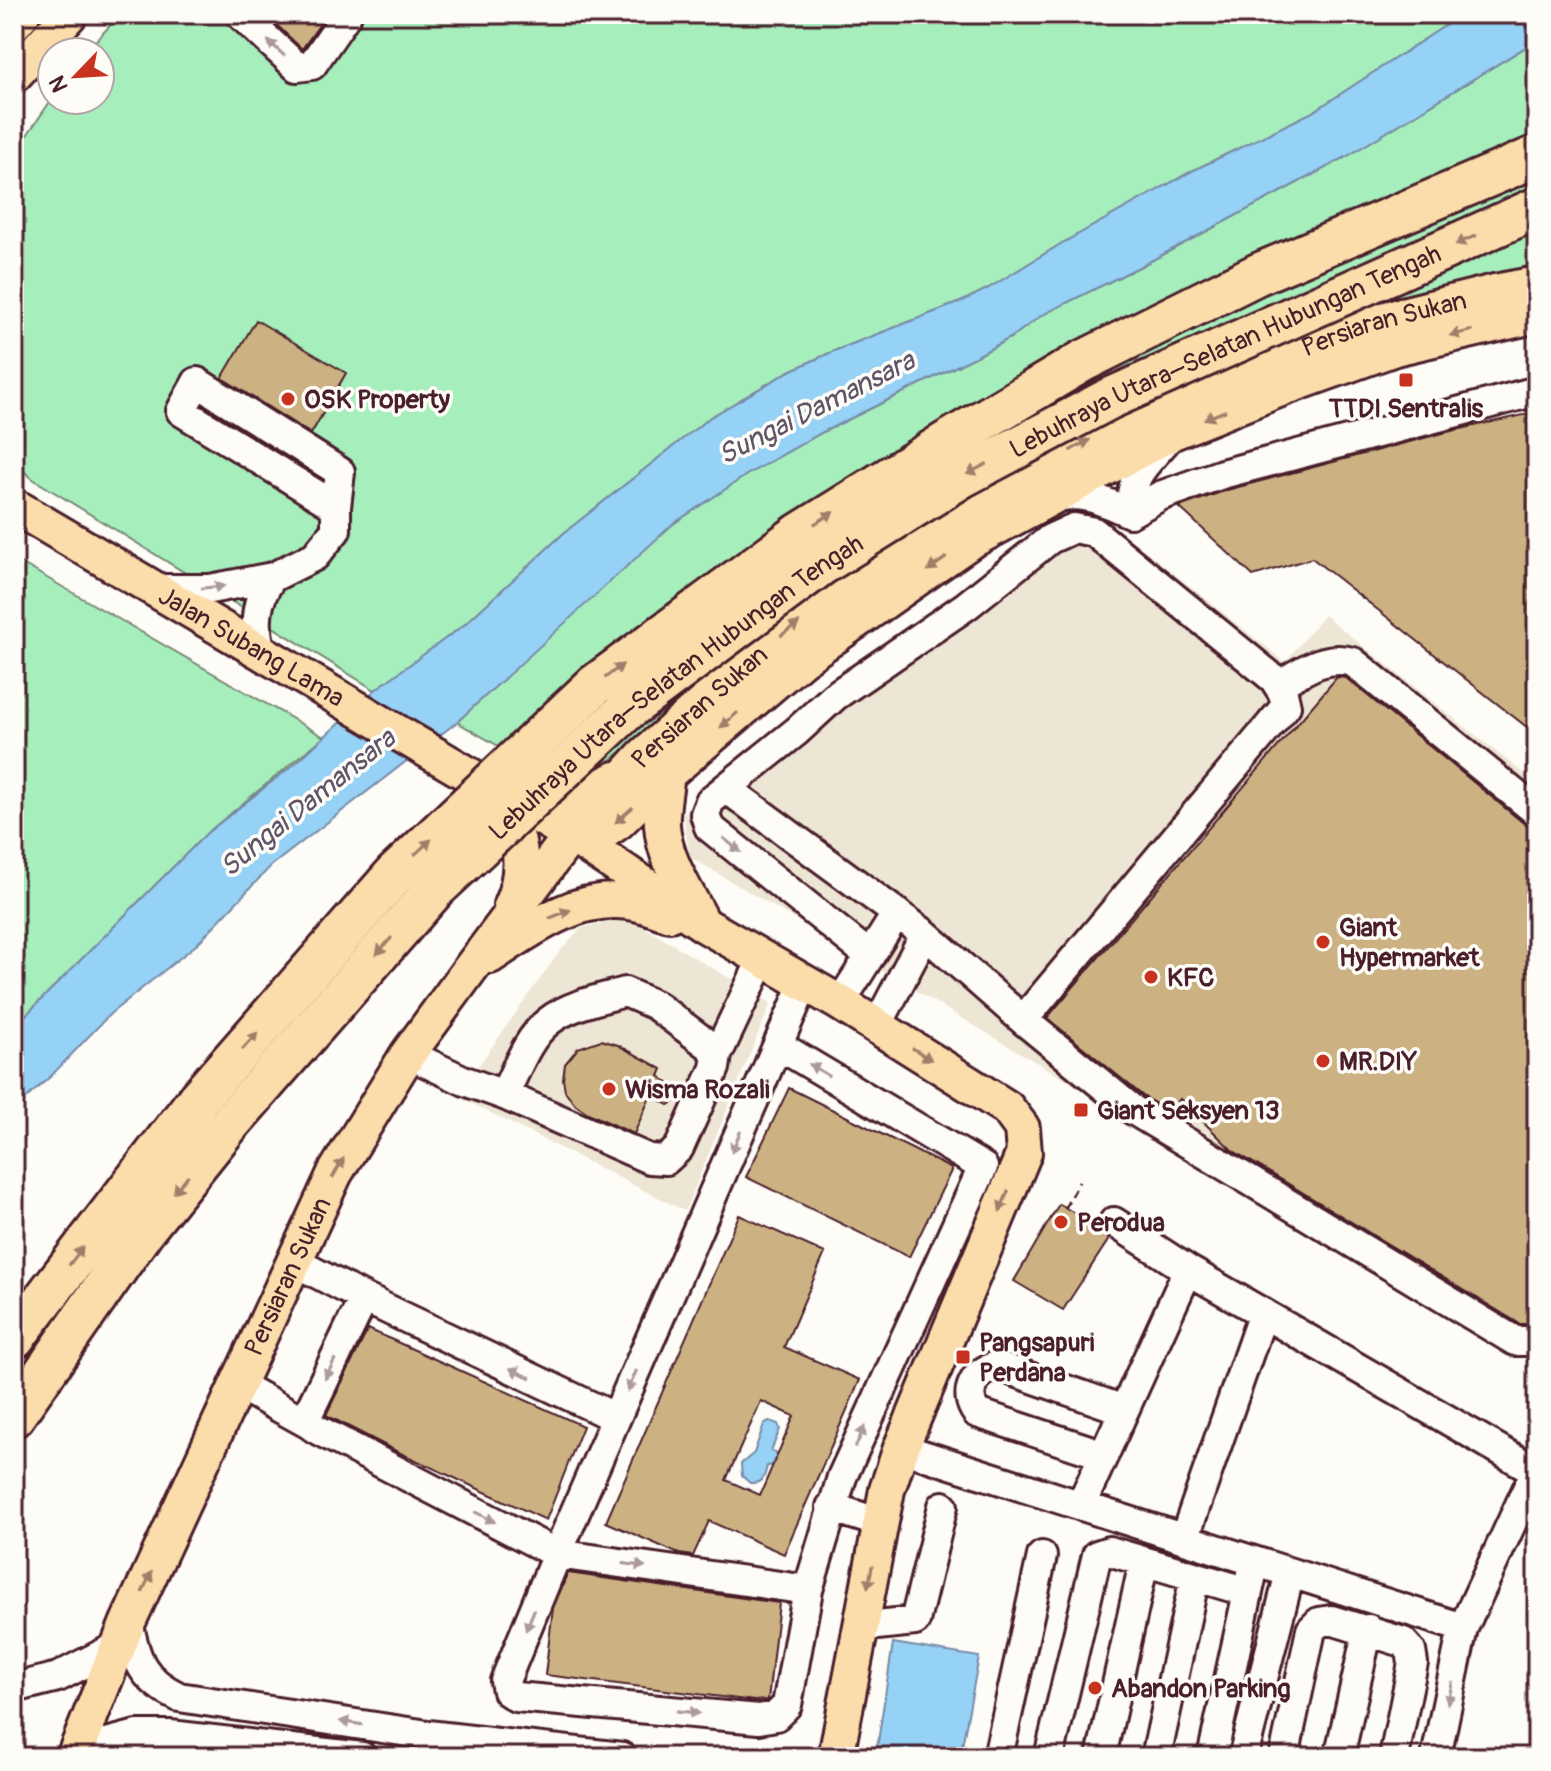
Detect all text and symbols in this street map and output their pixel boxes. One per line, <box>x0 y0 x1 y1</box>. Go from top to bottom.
north arrow <box>36 36 116 116</box>
one-way arrow <box>267 39 286 58</box>
text: N <box>43 71 75 97</box>
one-way arrow <box>1454 233 1478 247</box>
street label: Lebuhraya Utara–Selatan Hubungan Tengah <box>1004 238 1446 466</box>
street label: Persiaran Sukan <box>1297 285 1470 365</box>
one-way arrow <box>1448 327 1473 339</box>
water label: Sungai Damansara <box>713 343 923 473</box>
marker: TTDI Sentralis <box>1397 371 1415 389</box>
place label: OSK Property <box>304 384 451 416</box>
marker: OSK Property <box>279 390 297 408</box>
place label: TTDI Sentralis <box>1328 393 1484 425</box>
one-way arrow <box>1203 409 1227 422</box>
one-way arrow <box>1069 438 1092 452</box>
one-way arrow <box>966 462 988 476</box>
one-way arrow <box>813 512 835 526</box>
street label: Lebuhraya Utara–Selatan Hubungan Tengah <box>482 528 869 848</box>
one-way arrow <box>927 556 948 571</box>
street label: Jalan Subang Lama <box>153 580 350 714</box>
one-way arrow <box>201 581 226 594</box>
one-way arrow <box>780 621 801 637</box>
street label: Persiaran Sukan <box>625 639 775 775</box>
one-way arrow <box>603 663 625 679</box>
one-way arrow <box>720 711 740 728</box>
water label: Sungai Damansara <box>213 720 404 885</box>
one-way arrow <box>615 806 634 824</box>
one-way arrow <box>722 836 742 853</box>
one-way arrow <box>413 839 432 857</box>
one-way arrow <box>548 907 572 920</box>
place label: Giant Hypermarket <box>1339 912 1480 974</box>
marker: Giant Hypermarket <box>1314 933 1332 951</box>
one-way arrow <box>376 936 394 955</box>
place label: KFC <box>1167 962 1214 994</box>
marker: KFC <box>1142 968 1160 986</box>
one-way arrow <box>240 1032 258 1051</box>
place label: MR.DIY <box>1339 1046 1417 1078</box>
one-way arrow <box>911 1047 933 1061</box>
marker: MR.DIY <box>1314 1052 1332 1070</box>
one-way arrow <box>808 1063 830 1077</box>
place label: Wisma Rozali <box>625 1074 770 1106</box>
marker: Wisma Rozali <box>600 1080 618 1098</box>
place label: Giant Seksyen 13 <box>1097 1095 1279 1127</box>
marker: Giant Seksyen 13 <box>1072 1101 1090 1119</box>
one-way arrow <box>729 1131 742 1154</box>
one-way arrow <box>331 1157 345 1179</box>
one-way arrow <box>173 1174 190 1194</box>
one-way arrow <box>997 1190 1010 1214</box>
street label: Persiaran Sukan <box>238 1192 339 1361</box>
place label: Perodua <box>1077 1207 1165 1239</box>
marker: Perodua <box>1052 1213 1070 1231</box>
one-way arrow <box>68 1245 84 1266</box>
place label: Pangsapuri Perdana <box>979 1327 1095 1389</box>
marker: Pangsapuri Perdana <box>954 1348 972 1366</box>
one-way arrow <box>323 1357 337 1380</box>
one-way arrow <box>509 1366 532 1380</box>
one-way arrow <box>625 1369 639 1393</box>
one-way arrow <box>854 1426 867 1449</box>
one-way arrow <box>473 1510 496 1523</box>
one-way arrow <box>622 1559 647 1572</box>
one-way arrow <box>863 1565 875 1590</box>
one-way arrow <box>140 1570 153 1593</box>
one-way arrow <box>523 1608 536 1632</box>
place label: Abandon Parking <box>1111 1673 1291 1705</box>
marker: Abandon Parking <box>1086 1679 1104 1697</box>
one-way arrow <box>1443 1680 1456 1705</box>
one-way arrow <box>676 1706 701 1719</box>
one-way arrow <box>338 1716 363 1729</box>

